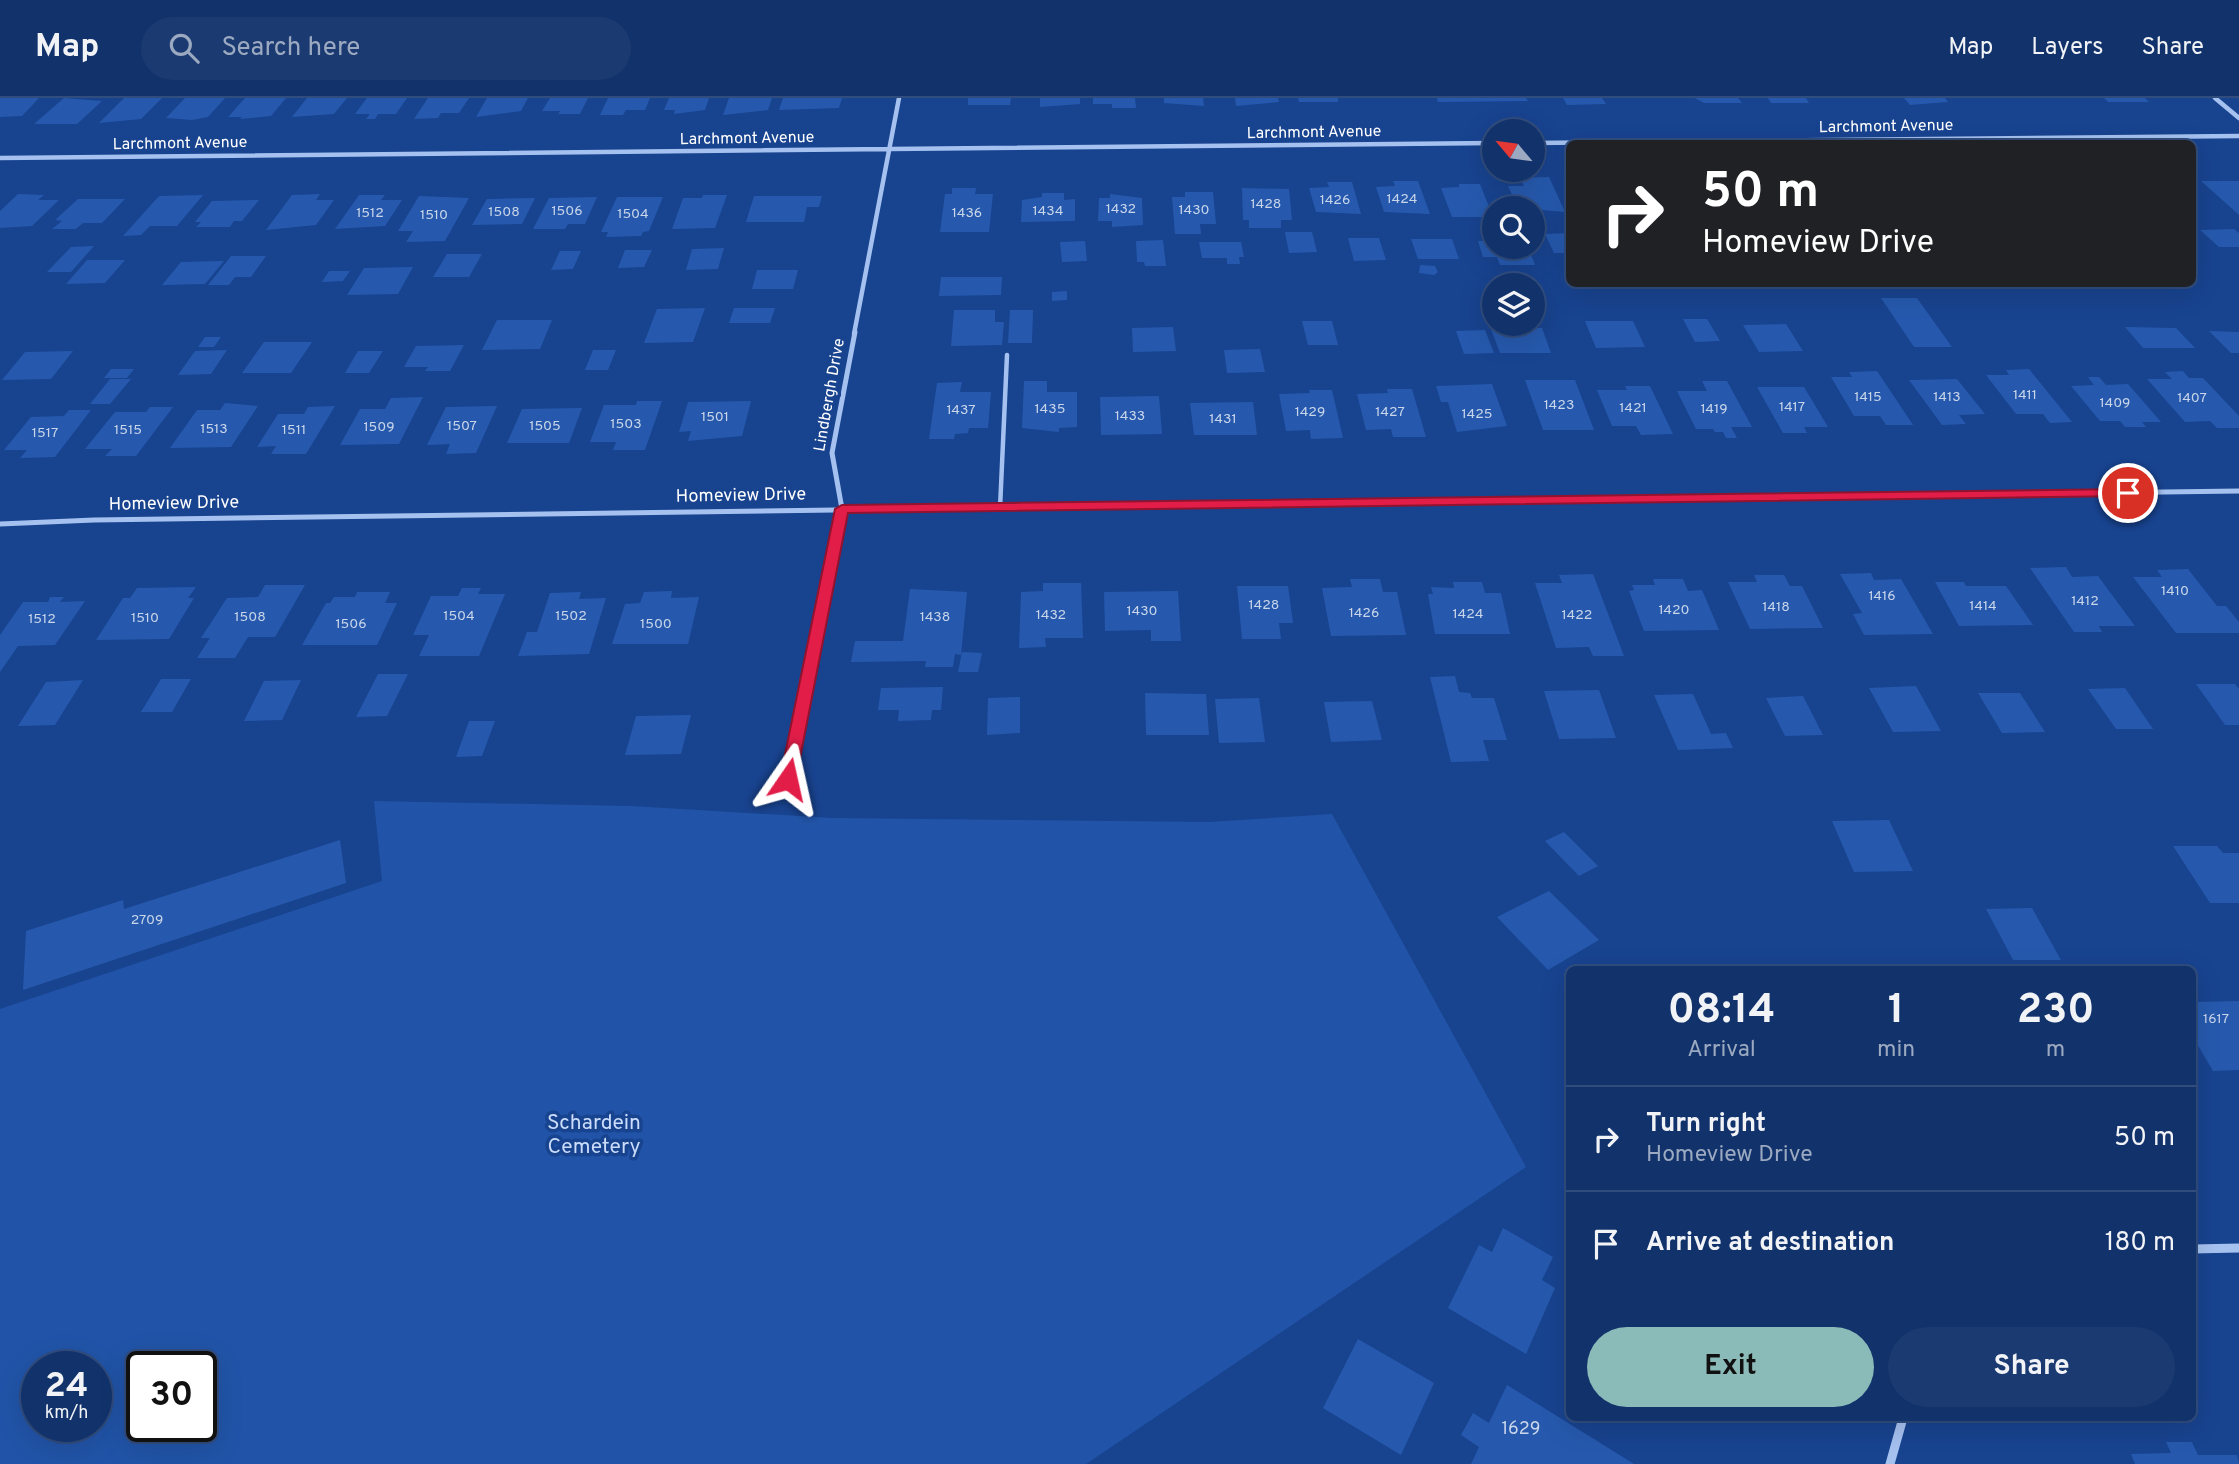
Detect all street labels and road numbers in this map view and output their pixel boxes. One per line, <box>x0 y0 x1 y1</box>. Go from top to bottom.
street label: Larchmont Avenue <box>1818 116 1954 138</box>
street label: Larchmont Avenue <box>1246 122 1382 144</box>
street label: Larchmont Avenue <box>679 128 815 150</box>
street label: Larchmont Avenue <box>112 133 248 155</box>
street label: Lindbergh Drive <box>810 337 850 453</box>
street label: Homeview Drive <box>676 483 806 509</box>
street label: Homeview Drive <box>109 491 239 517</box>

